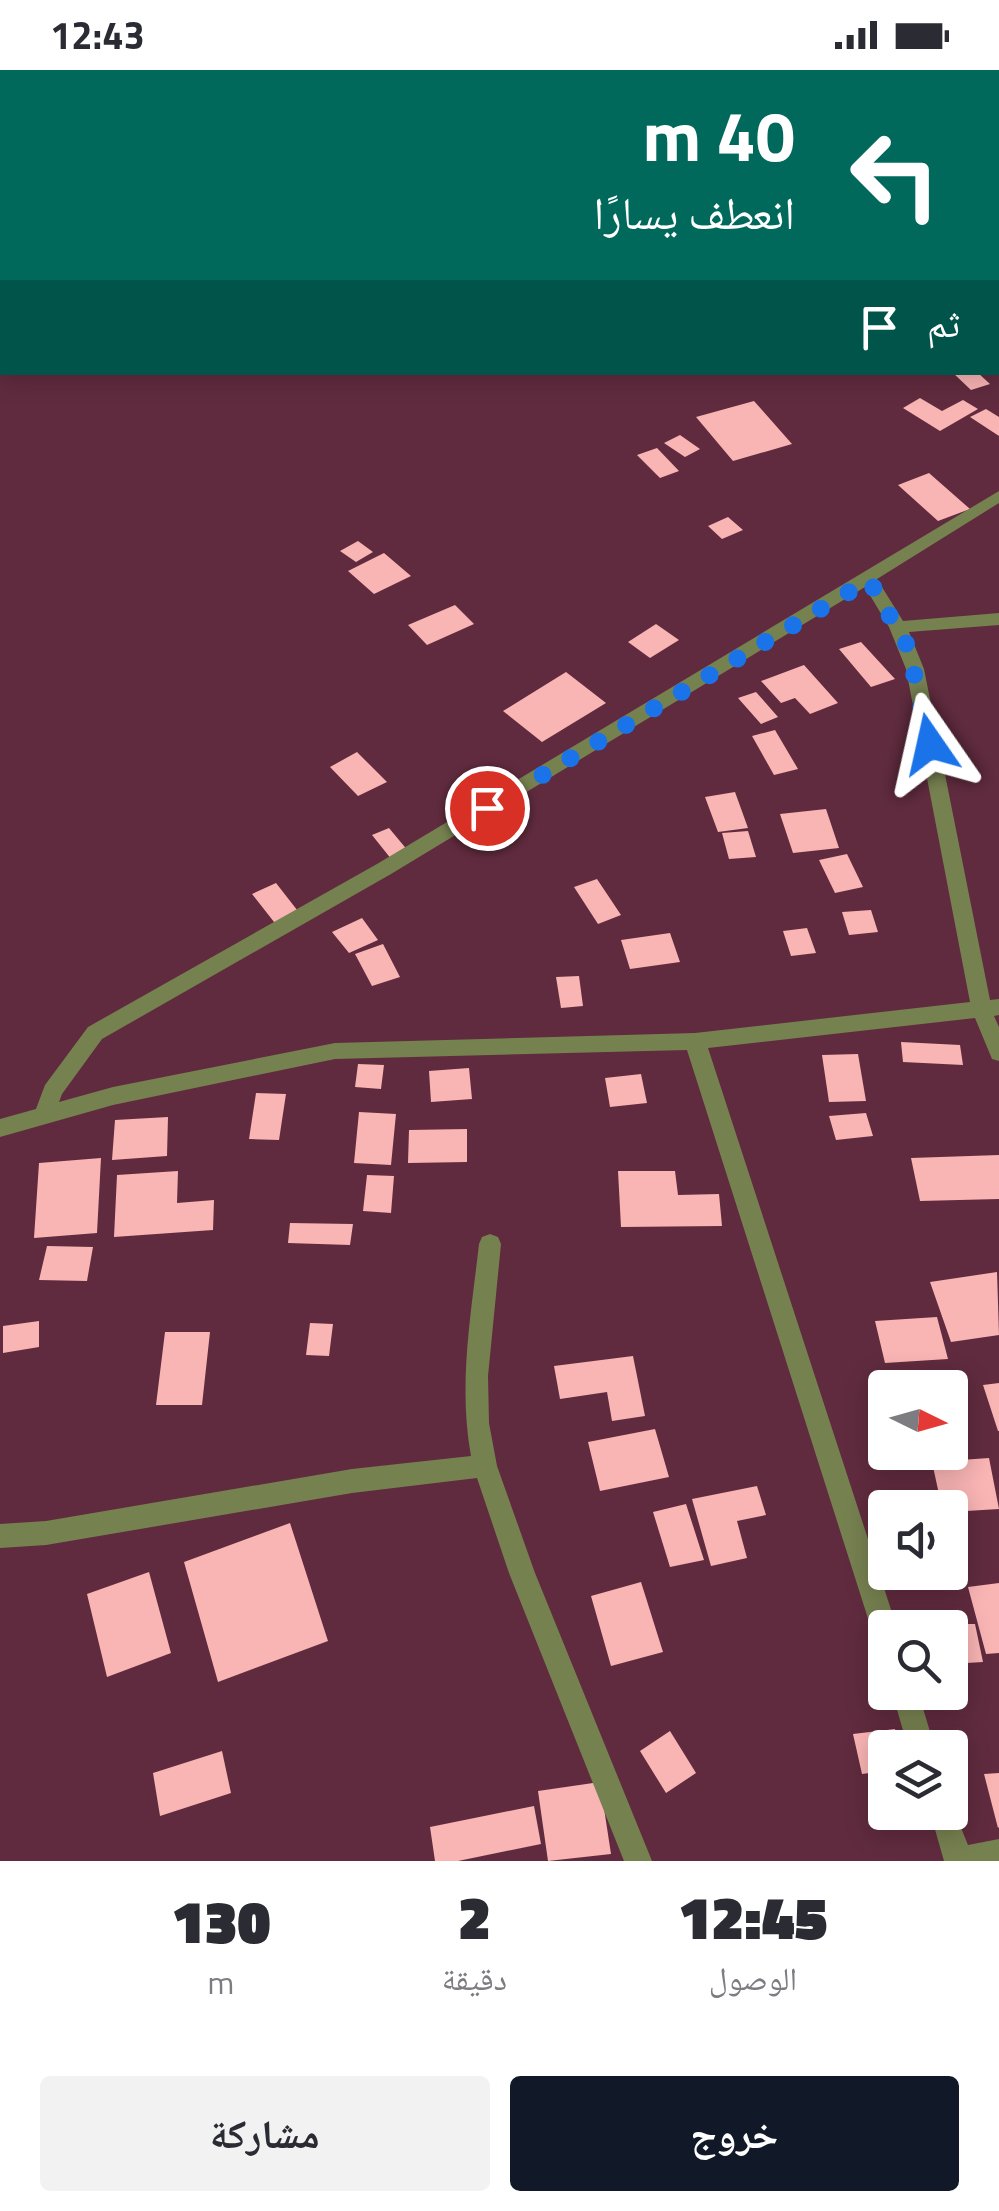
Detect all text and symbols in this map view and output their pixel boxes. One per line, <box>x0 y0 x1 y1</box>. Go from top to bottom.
text: 12:43 <box>50 6 145 64</box>
text: 40 m <box>642 82 795 188</box>
icon: left <box>830 110 960 240</box>
text: انعطف يسارًا <box>594 178 795 246</box>
text: ثم <box>927 294 960 352</box>
icon: arrive <box>852 300 907 355</box>
position arrow <box>878 692 982 796</box>
pin <box>445 766 530 851</box>
icon: arrive <box>460 781 515 836</box>
north arrow <box>868 1370 968 1470</box>
map controls <box>868 1370 968 1830</box>
button: sound <box>868 1490 968 1590</box>
button: search <box>868 1610 968 1710</box>
button: layers <box>868 1730 968 1830</box>
text: 2 <box>458 1871 491 1962</box>
text: 12:45 <box>678 1871 828 1962</box>
text: 130 <box>171 1875 270 1966</box>
text: دقيقة <box>442 1954 507 2002</box>
text: الوصول <box>709 1954 797 2002</box>
text: m <box>208 1958 234 2006</box>
button: مشاركة <box>40 2076 490 2191</box>
button: خروج <box>510 2076 959 2191</box>

